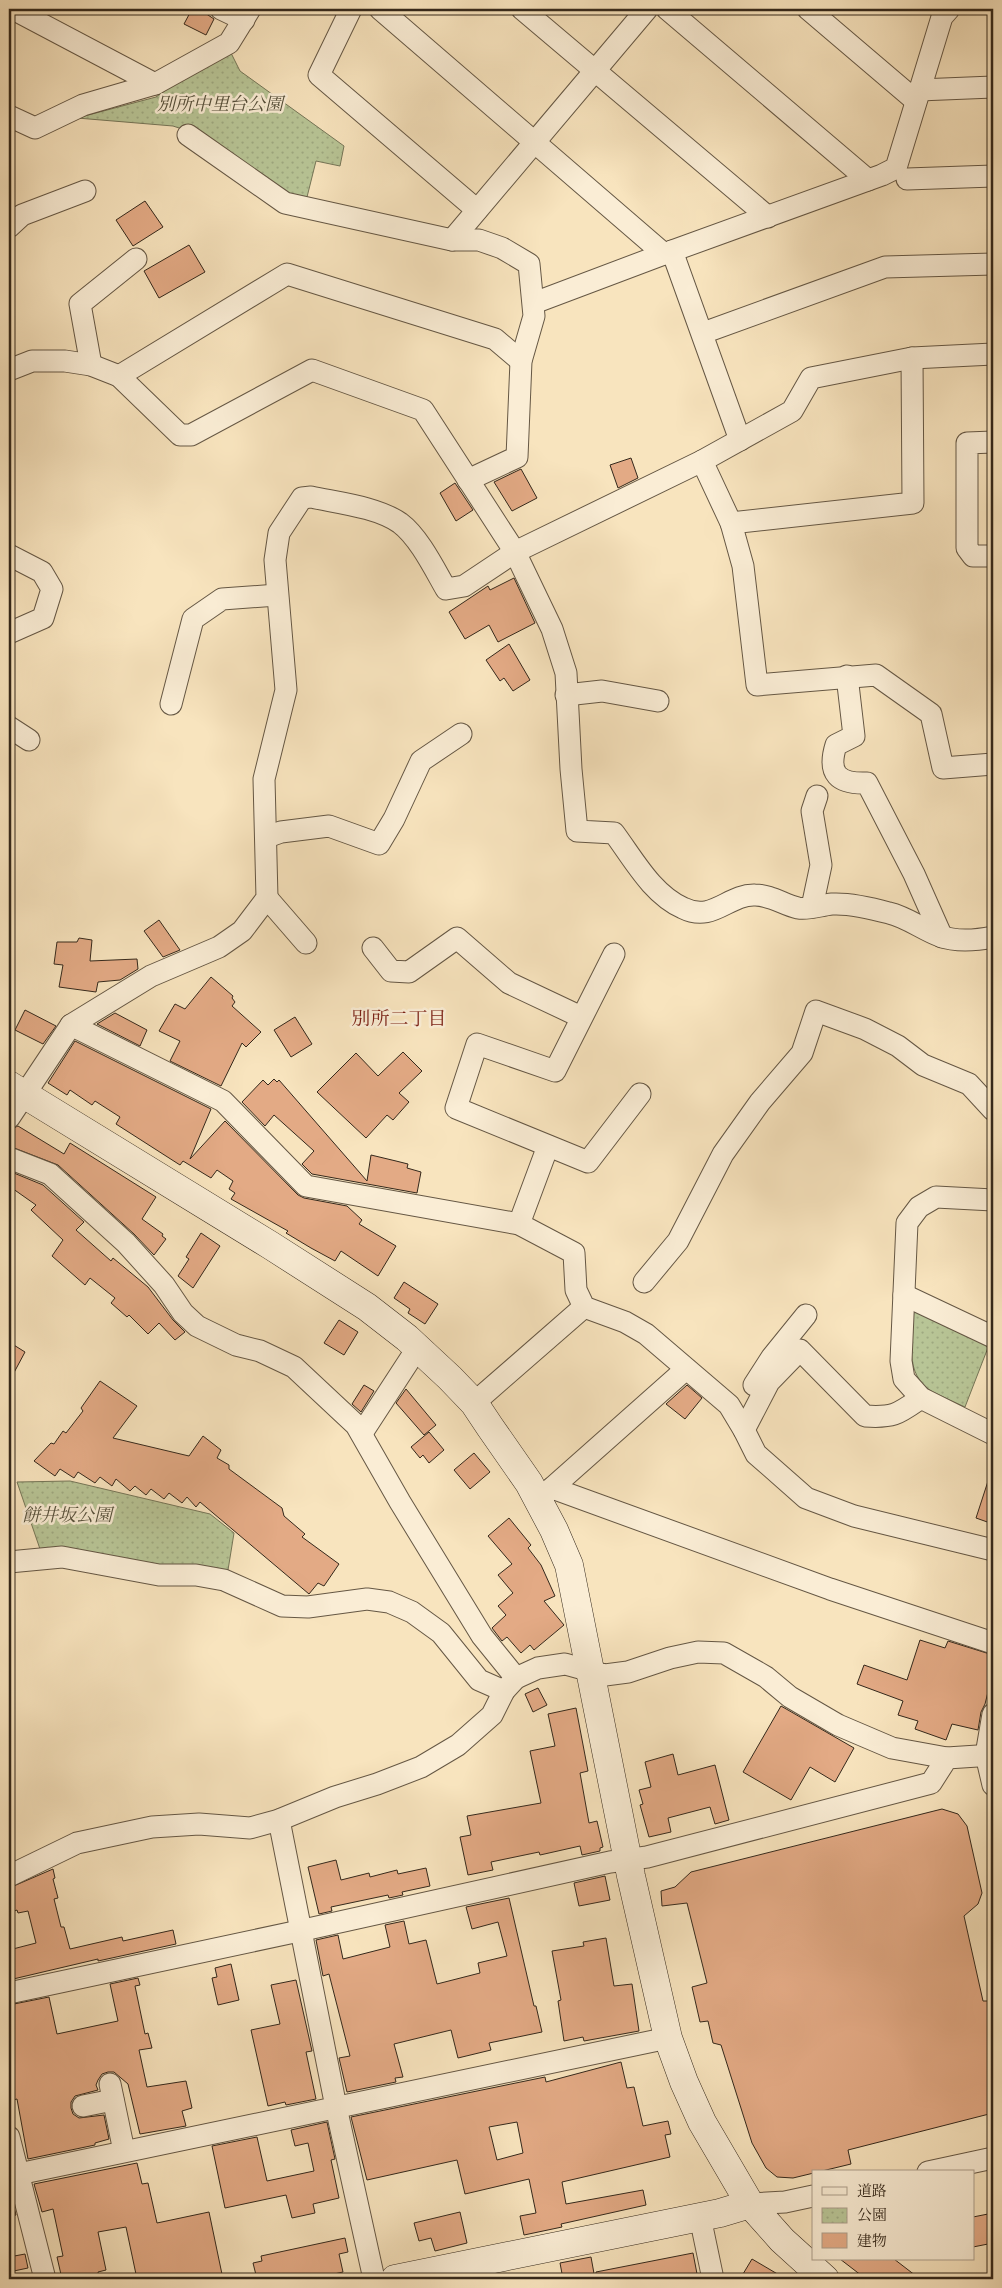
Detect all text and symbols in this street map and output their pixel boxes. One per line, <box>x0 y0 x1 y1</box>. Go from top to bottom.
park label: 別所中里台公園 <box>157 93 286 116</box>
district label: 別所二丁目 <box>351 1007 447 1031</box>
park label: 餅井坂公園 <box>22 1504 115 1527</box>
legend <box>812 2170 974 2260</box>
text: 道路 <box>857 2182 887 2201</box>
text: 公園 <box>857 2206 887 2225</box>
text: 建物 <box>857 2232 887 2251</box>

